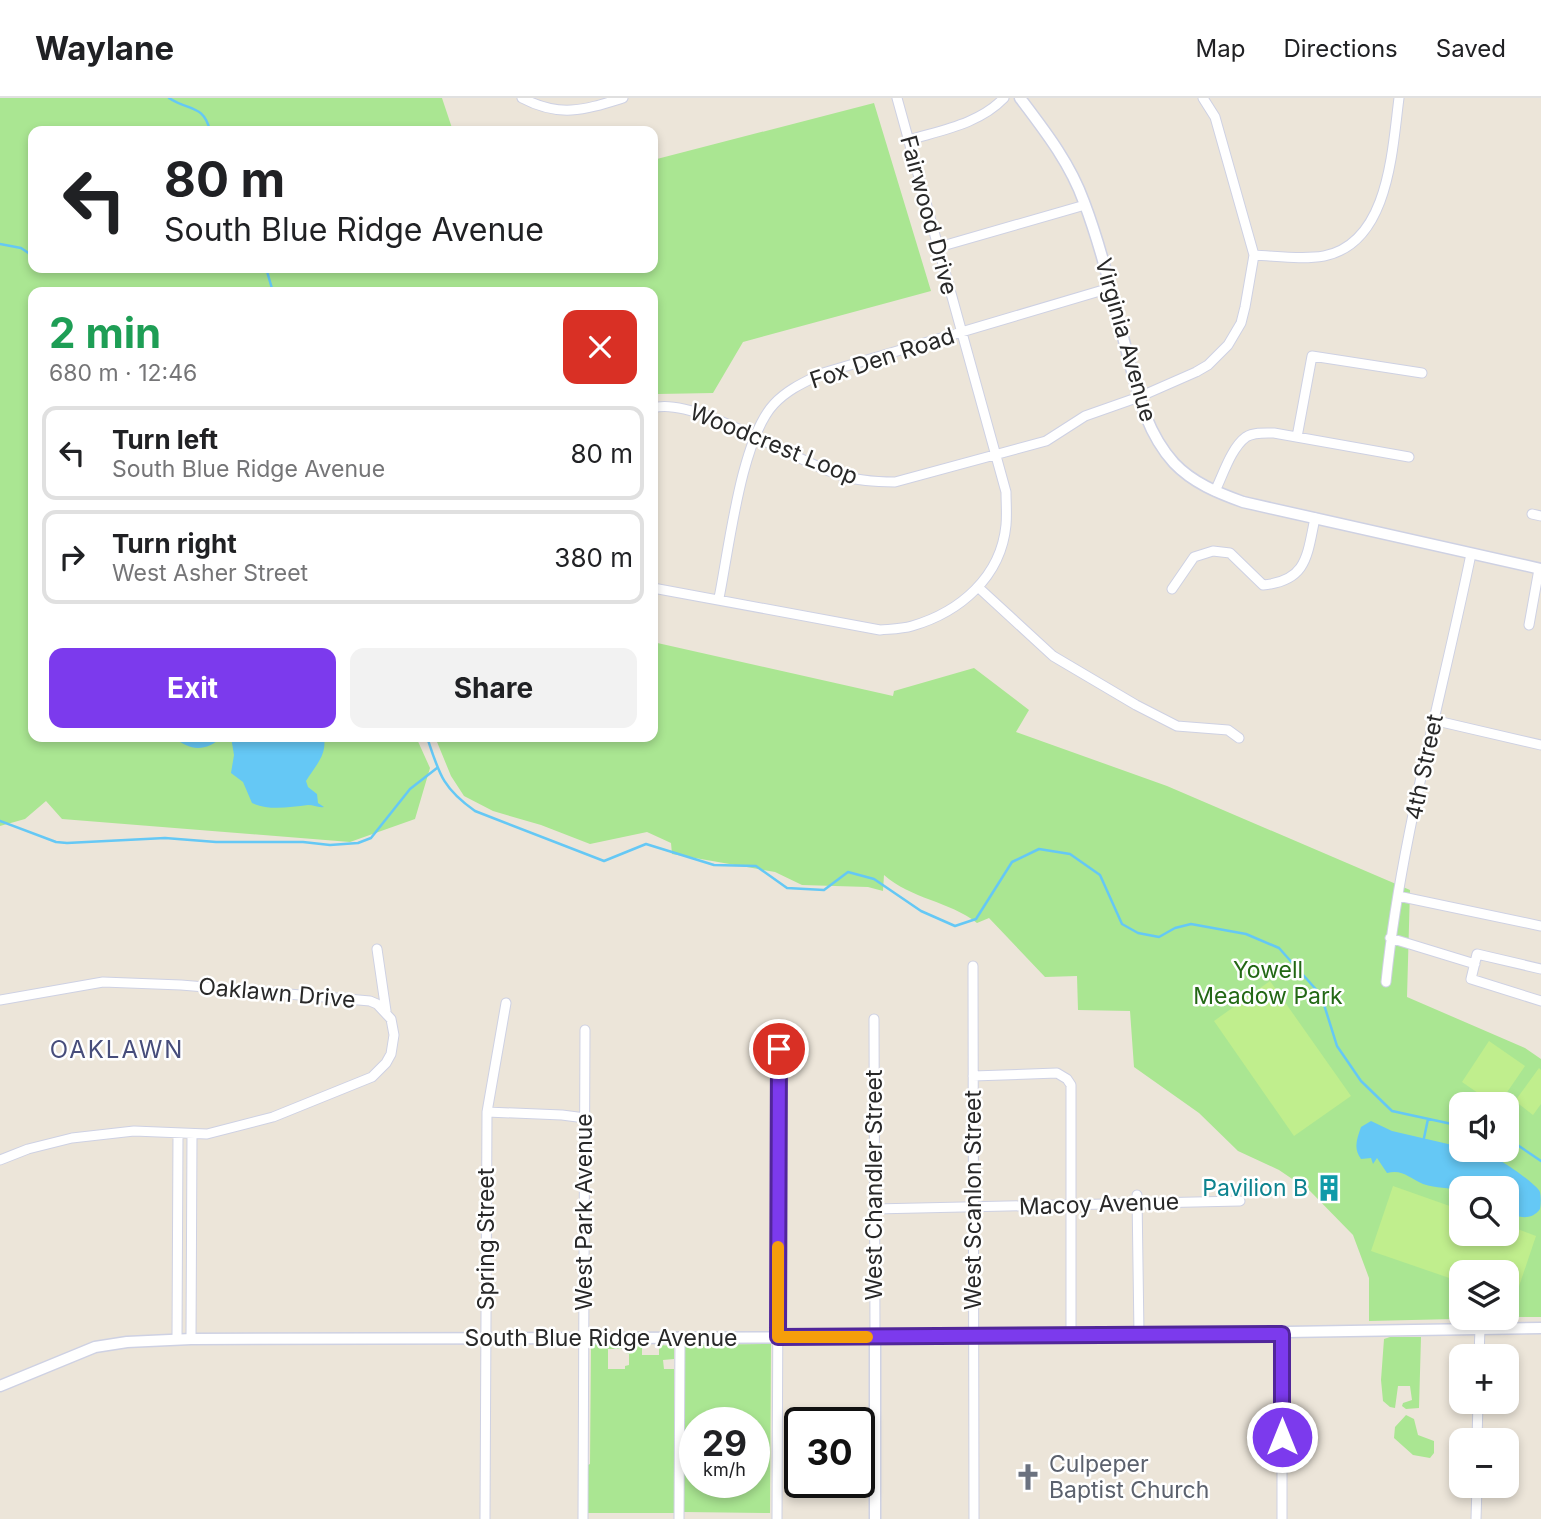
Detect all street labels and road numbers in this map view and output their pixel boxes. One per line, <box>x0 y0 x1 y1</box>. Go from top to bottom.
street label: Fairwood Drive <box>894 132 964 298</box>
street label: Virginia Avenue <box>1089 255 1163 425</box>
street label: Fox Den Road <box>806 321 958 395</box>
street label: Woodcrest Loop <box>686 398 862 490</box>
street label: 4th Street <box>1399 711 1449 822</box>
street label: Oaklawn Drive <box>197 972 357 1014</box>
street label: West Chandler Street <box>860 1069 888 1301</box>
street label: West Scanlon Street <box>959 1090 987 1310</box>
street label: West Park Avenue <box>570 1113 598 1311</box>
street label: Spring Street <box>472 1167 500 1310</box>
street label: Macoy Avenue <box>1018 1187 1180 1221</box>
street label: South Blue Ridge Avenue <box>464 1324 738 1352</box>

